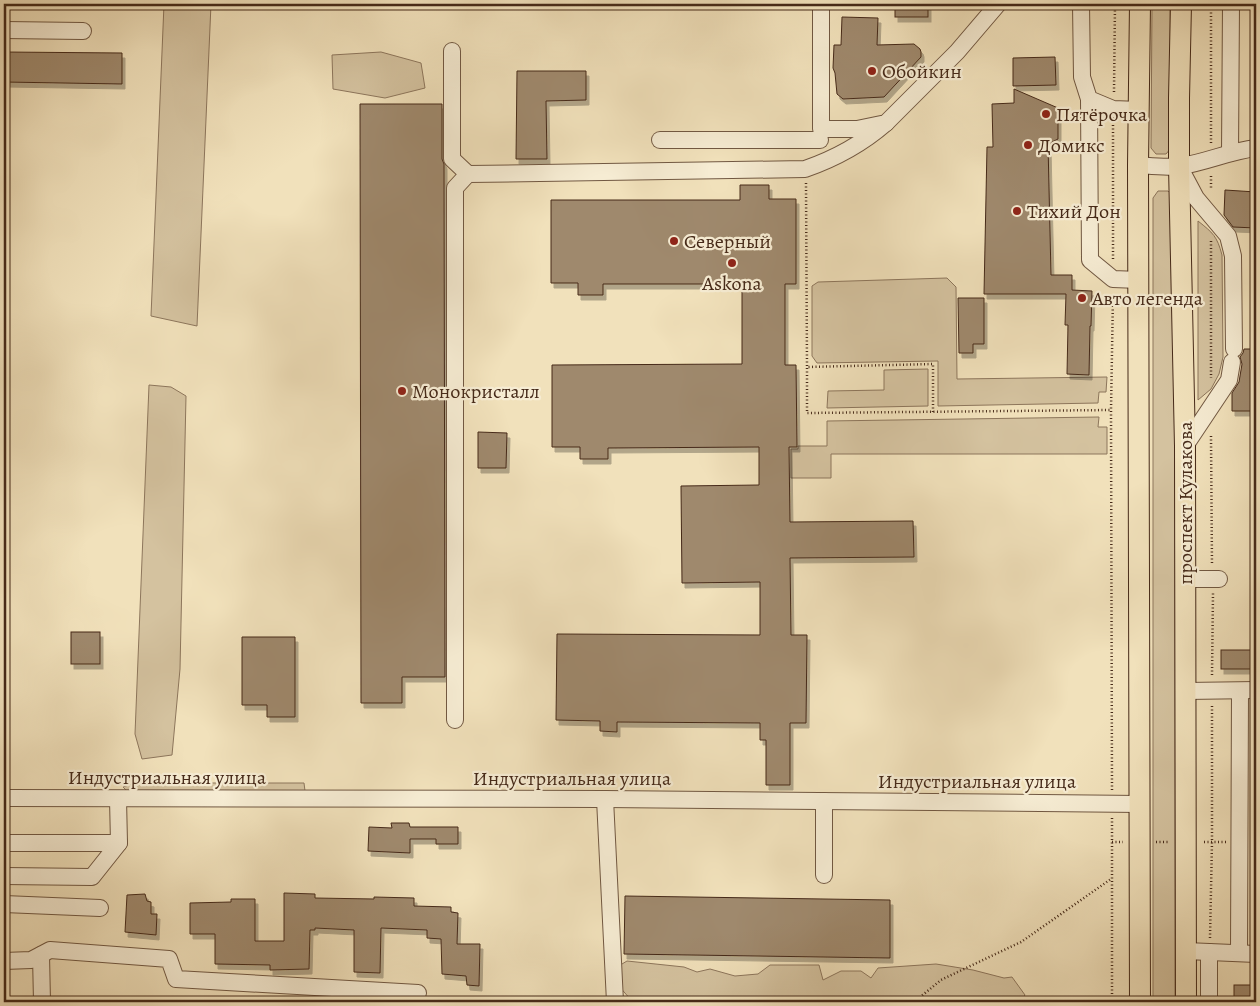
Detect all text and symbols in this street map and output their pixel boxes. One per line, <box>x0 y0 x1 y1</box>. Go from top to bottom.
place label: Обойкин <box>882 58 962 85</box>
marker: Обойкин <box>866 65 878 77</box>
place label: Пятёрочка <box>1056 101 1148 128</box>
marker: Пятёрочка <box>1040 108 1052 120</box>
place label: Домикс <box>1038 132 1105 159</box>
marker: Домикс <box>1022 139 1034 151</box>
place label: Тихий Дон <box>1027 198 1121 225</box>
marker: Тихий Дон <box>1011 205 1023 217</box>
place label: Северный <box>684 228 771 255</box>
marker: Северный <box>668 235 680 247</box>
marker: Askona <box>726 257 738 269</box>
place label: Askona <box>701 270 762 297</box>
place label: Авто легенда <box>1091 285 1204 312</box>
marker: Авто легенда <box>1076 292 1088 304</box>
place label: Монокристалл <box>412 378 540 405</box>
marker: Монокристалл <box>396 385 408 397</box>
street label: проспект Кулакова <box>1172 420 1199 585</box>
street label: Индустриальная улица <box>68 764 267 791</box>
street label: Индустриальная улица <box>473 765 672 792</box>
street label: Индустриальная улица <box>878 768 1077 795</box>

